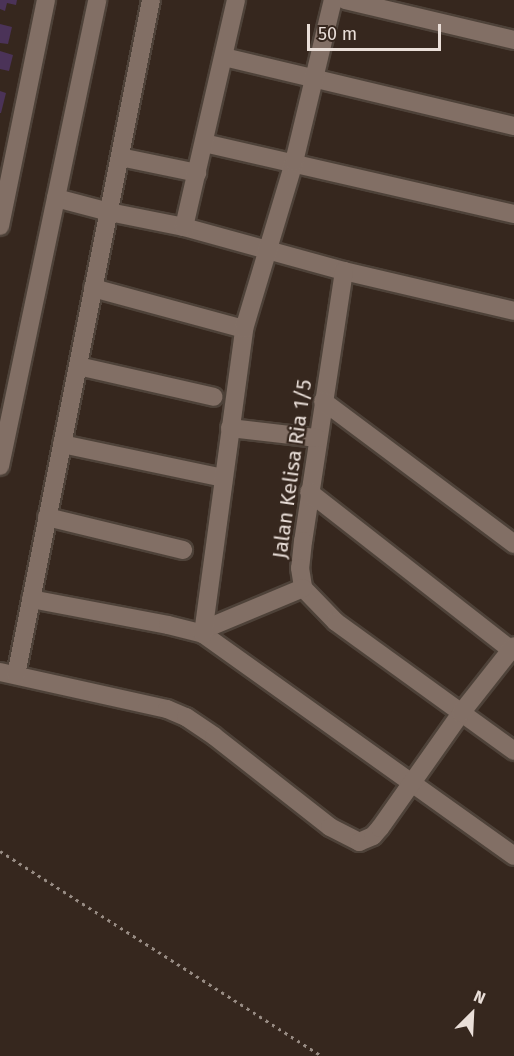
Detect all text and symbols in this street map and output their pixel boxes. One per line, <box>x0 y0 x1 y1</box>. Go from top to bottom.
scale bar <box>310 12 444 50</box>
text: 50 m <box>318 23 357 45</box>
street label: Jalan Kelisa Ria 1/5 <box>267 378 317 560</box>
north arrow <box>442 984 502 1044</box>
text: N <box>471 986 488 1008</box>

